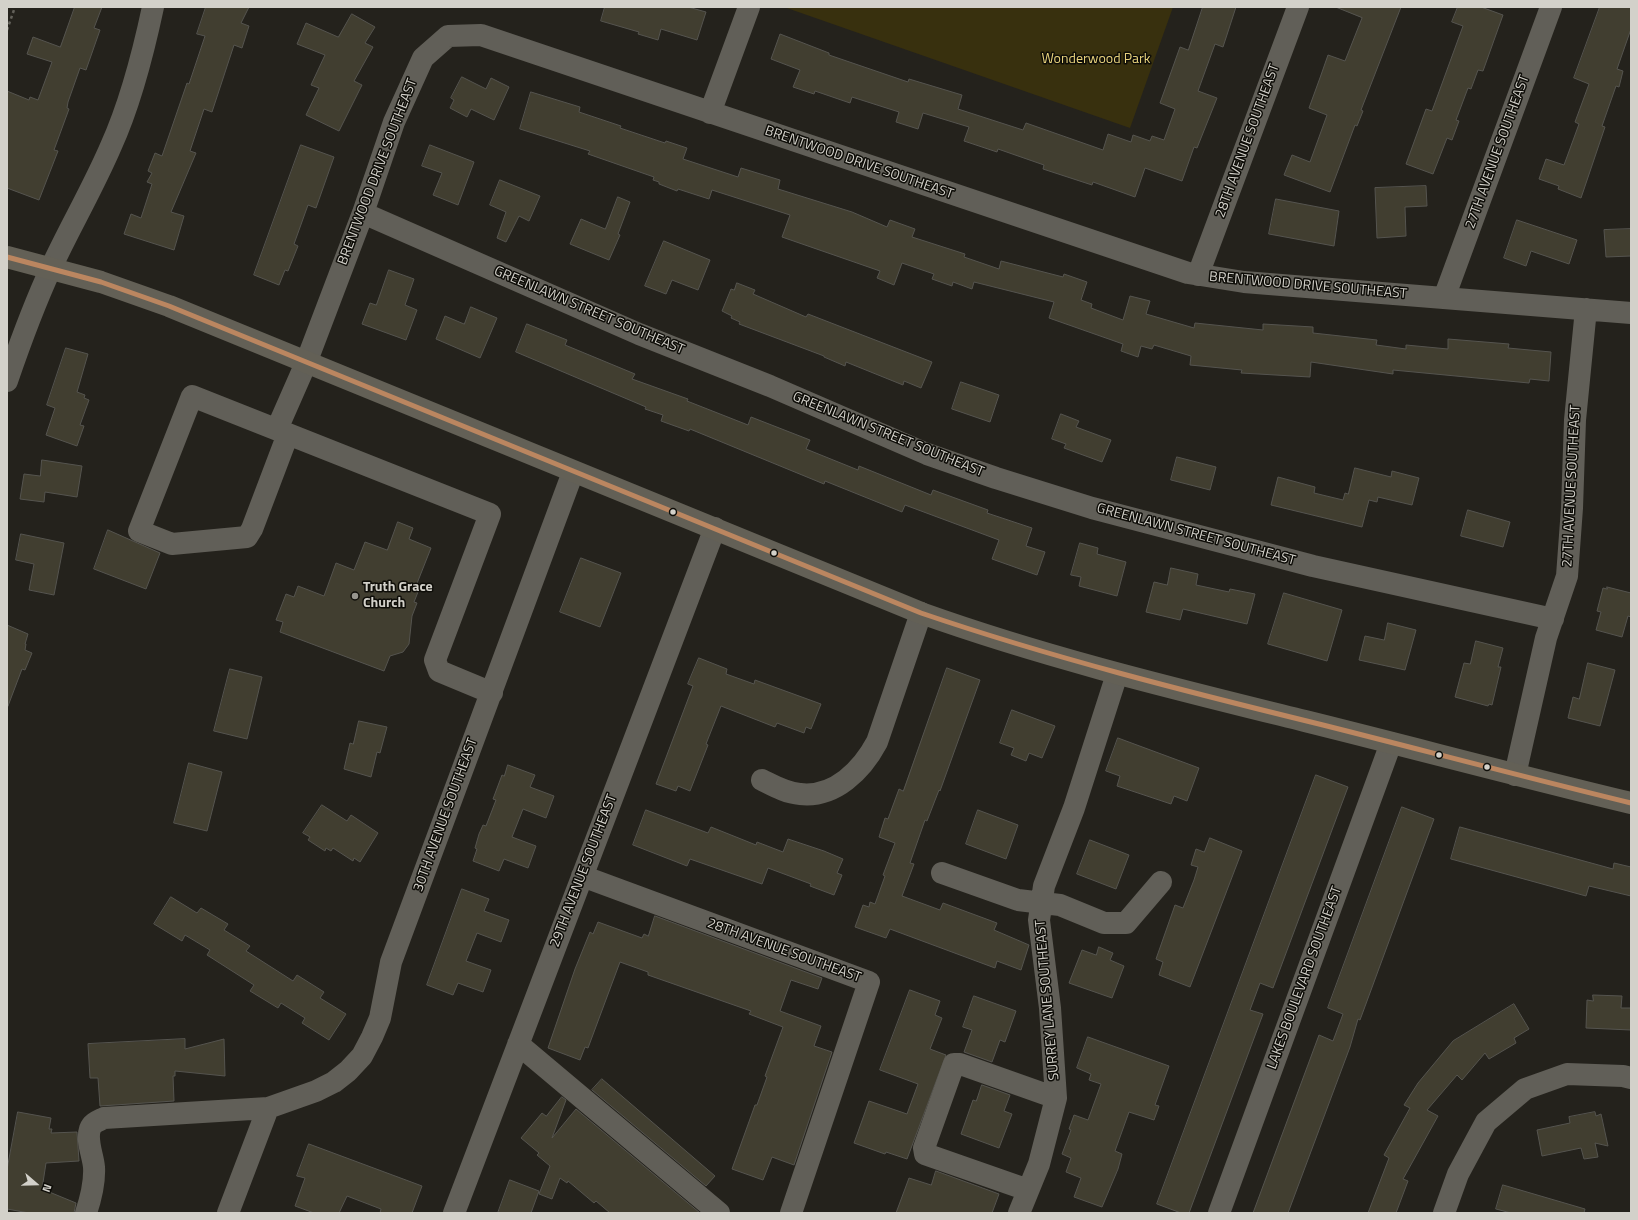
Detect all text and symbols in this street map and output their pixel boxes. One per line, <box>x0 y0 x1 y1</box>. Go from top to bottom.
park label: Wonderwood Park <box>1041 52 1151 68</box>
street label: 28TH AVENUE SOUTHEAST <box>1212 62 1284 220</box>
street label: 27TH AVENUE SOUTHEAST <box>1462 73 1534 231</box>
street label: BRENTWOOD DRIVE SOUTHEAST <box>335 76 421 268</box>
street label: BRENTWOOD DRIVE SOUTHEAST <box>762 123 956 203</box>
street label: GREENLAWN STREET SOUTHEAST <box>491 263 687 359</box>
street label: BRENTWOOD DRIVE SOUTHEAST <box>1208 269 1408 303</box>
street label: GREENLAWN STREET SOUTHEAST <box>790 389 986 481</box>
street label: 27TH AVENUE SOUTHEAST <box>1559 405 1585 567</box>
street label: GREENLAWN STREET SOUTHEAST <box>1095 500 1297 570</box>
unlabelled marker <box>668 507 678 517</box>
unlabelled marker <box>769 548 779 558</box>
place label: Truth Grace Church <box>363 580 433 612</box>
marker: Truth Grace Church <box>350 591 360 601</box>
street label: 30TH AVENUE SOUTHEAST <box>410 736 482 894</box>
unlabelled marker <box>1434 750 1444 760</box>
unlabelled marker <box>1482 762 1492 772</box>
street label: 29TH AVENUE SOUTHEAST <box>547 792 621 950</box>
street label: LAKES BOULEVARD SOUTHEAST <box>1264 884 1346 1072</box>
street label: 28TH AVENUE SOUTHEAST <box>705 915 863 987</box>
street label: SURREY LANE SOUTHEAST <box>1033 919 1063 1081</box>
north arrow <box>16 1164 56 1204</box>
text: N <box>38 1182 56 1194</box>

